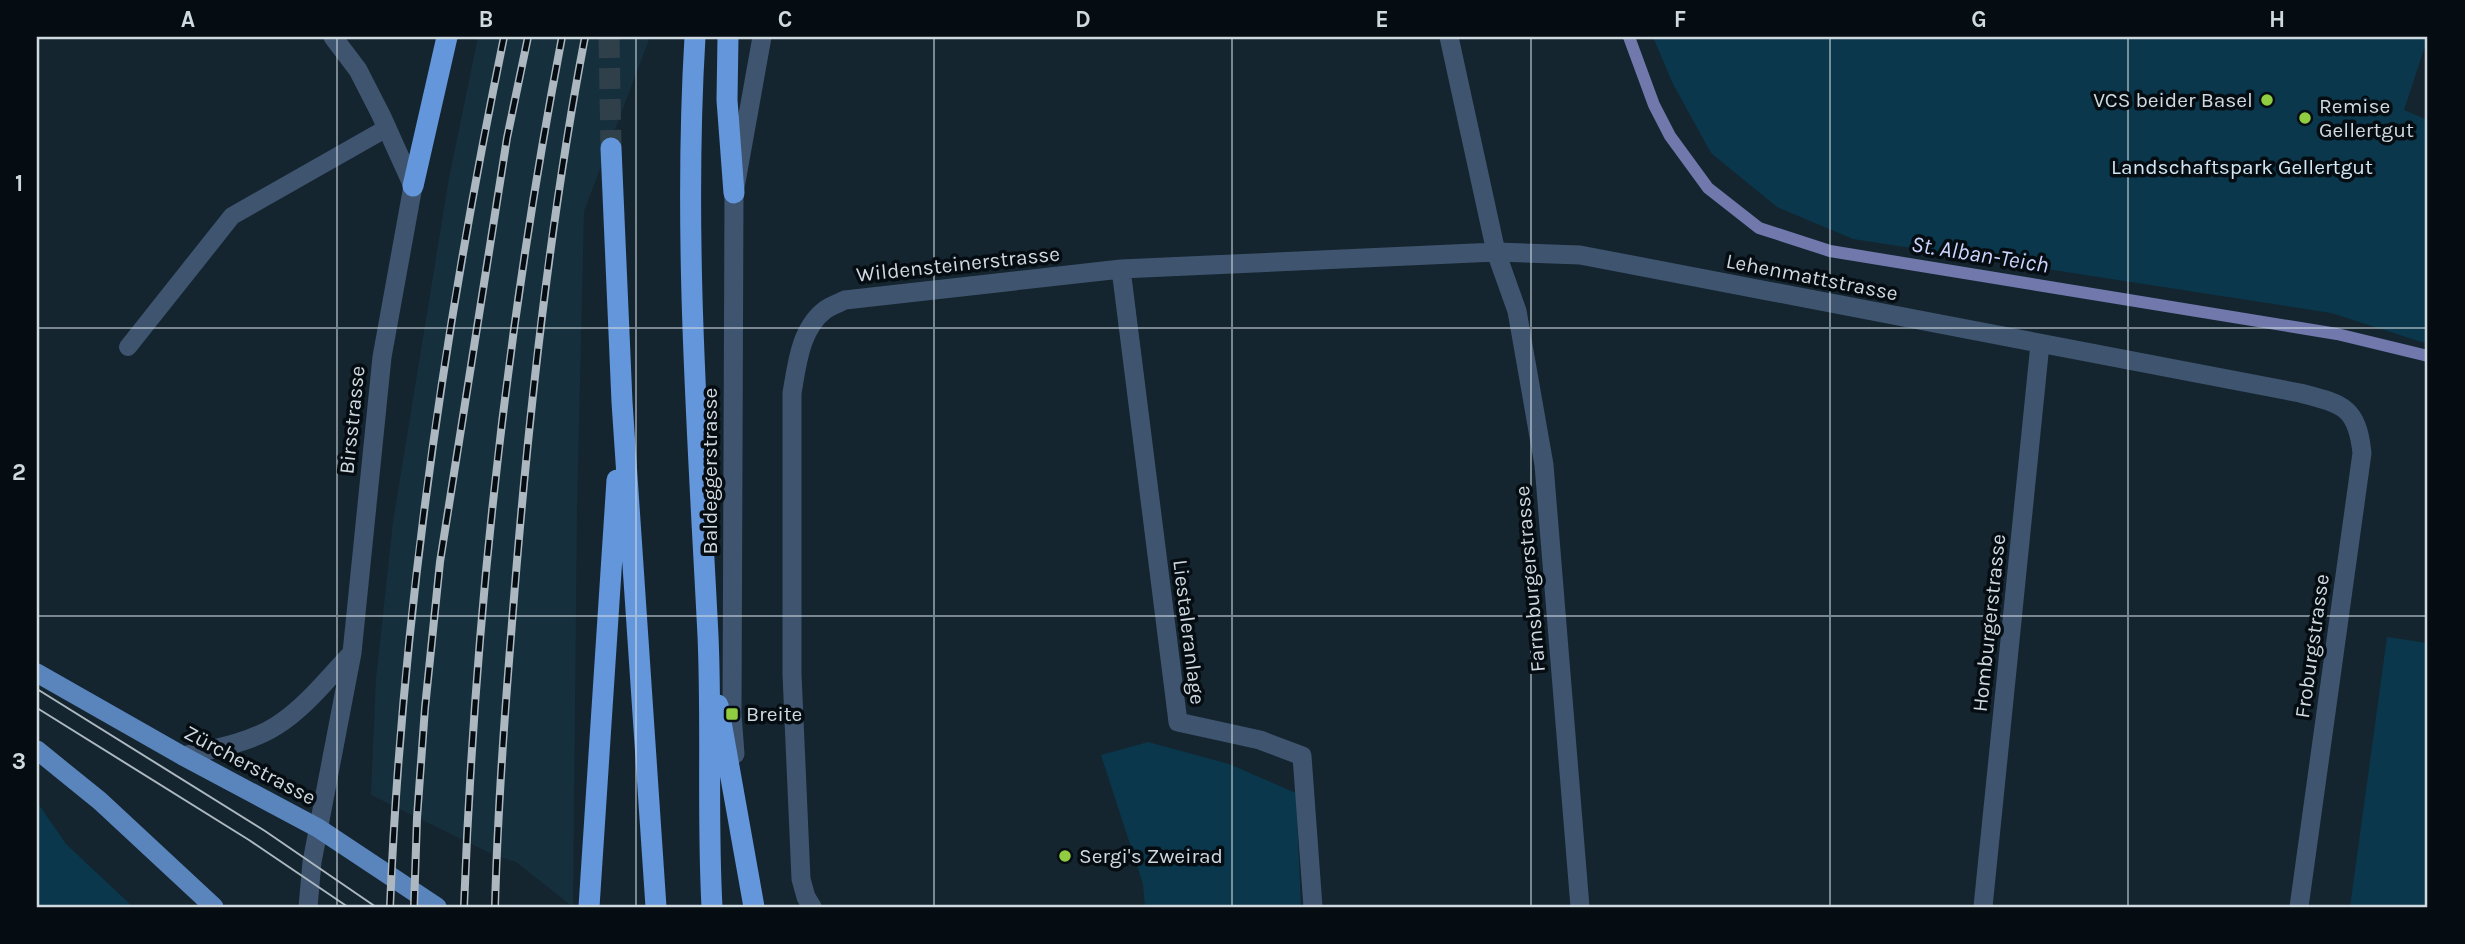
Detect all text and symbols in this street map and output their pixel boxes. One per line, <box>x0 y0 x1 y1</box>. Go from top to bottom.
text: A <box>181 6 195 33</box>
text: B <box>479 6 493 33</box>
text: C <box>778 6 792 33</box>
text: D <box>1075 6 1091 33</box>
text: E <box>1375 6 1389 33</box>
text: F <box>1674 6 1686 33</box>
text: G <box>1971 6 1987 33</box>
text: H <box>2269 6 2285 33</box>
place label: VCS beider Basel <box>2093 88 2253 112</box>
marker: VCS beider Basel <box>2259 92 2275 108</box>
place label: Remise Gellertgut <box>2319 94 2414 142</box>
marker: Remise Gellertgut <box>2297 110 2313 126</box>
park label: Landschaftspark Gellertgut <box>2111 155 2373 179</box>
text: 1 <box>15 170 23 197</box>
water label: St. Alban-Teich <box>1909 230 2051 279</box>
street label: Wildensteinerstrasse <box>855 241 1061 287</box>
street label: Lehenmattstrasse <box>1724 249 1900 305</box>
street label: Birsstrasse <box>334 365 370 475</box>
street label: Baldeggerstrasse <box>698 388 722 554</box>
text: 2 <box>12 459 26 486</box>
street label: Farnsburgerstrasse <box>1510 485 1550 673</box>
street label: Homburgerstrasse <box>1968 533 2010 713</box>
street label: Liestaleranlage <box>1168 558 1210 706</box>
street label: Froburgstrasse <box>2290 572 2334 720</box>
place label: Breite <box>746 702 802 726</box>
marker: Breite <box>724 706 740 722</box>
street label: Zürcherstrasse <box>180 720 320 810</box>
text: 3 <box>12 748 26 775</box>
place label: Sergi's Zweirad <box>1079 844 1223 868</box>
marker: Sergi's Zweirad <box>1057 848 1073 864</box>

